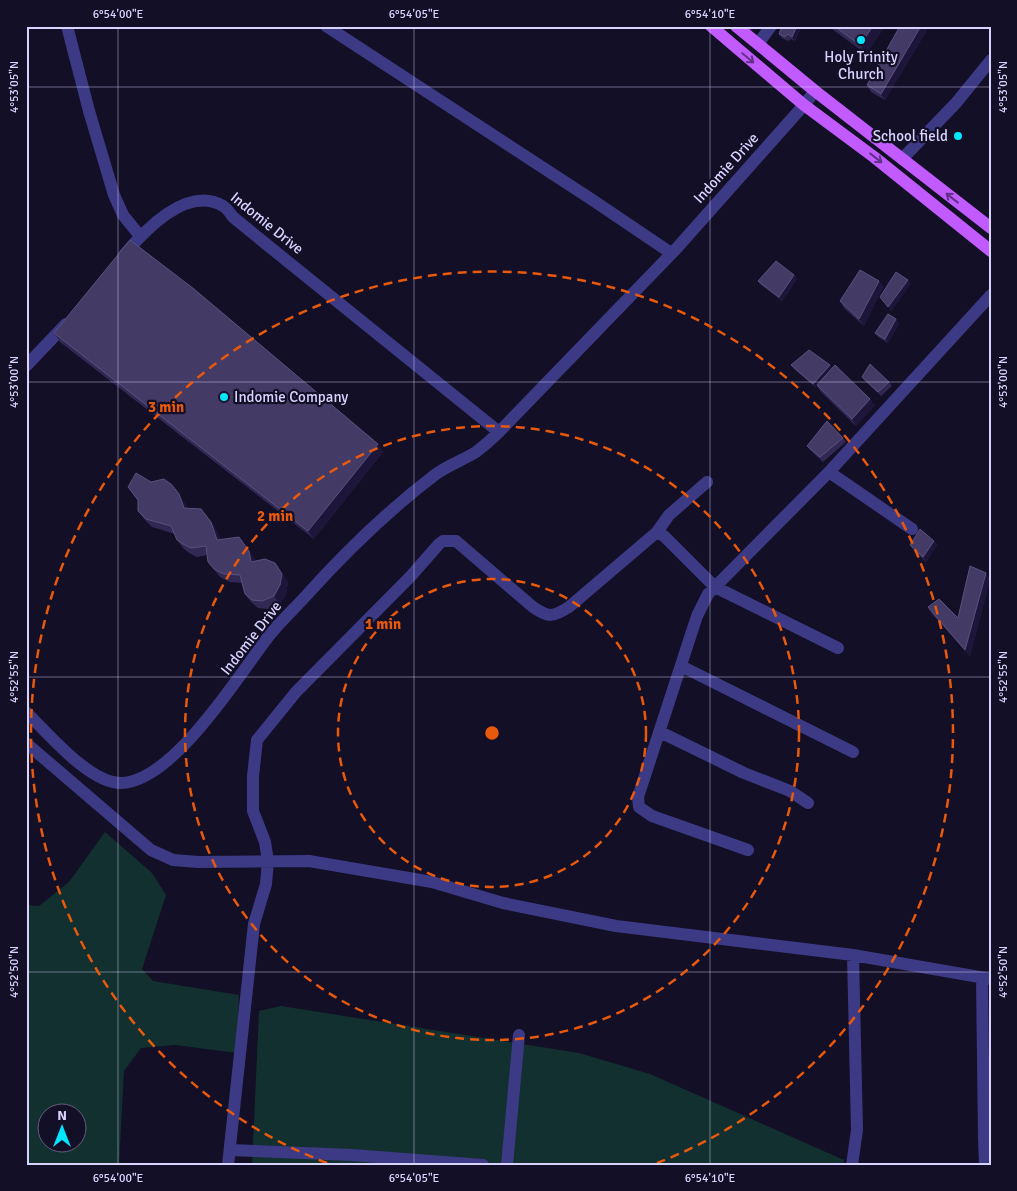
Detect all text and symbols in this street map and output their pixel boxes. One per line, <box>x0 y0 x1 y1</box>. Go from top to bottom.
text: 6°54'00"E <box>93 7 144 22</box>
text: 6°54'05"E <box>389 7 440 22</box>
text: 6°54'10"E <box>685 7 736 22</box>
marker: Holy Trinity Church <box>855 34 867 46</box>
place label: Holy Trinity Church <box>824 48 898 83</box>
one-way arrow <box>742 52 755 63</box>
text: 4°53'05"N <box>7 61 22 113</box>
text: 4°53'05"N <box>996 61 1011 113</box>
place label: School field <box>873 127 948 145</box>
street label: Indomie Drive <box>690 129 762 207</box>
marker: School field <box>952 130 964 142</box>
one-way arrow <box>869 153 882 164</box>
street label: Indomie Drive <box>227 188 307 258</box>
one-way arrow <box>945 193 959 203</box>
text: 4°53'00"N <box>7 356 22 408</box>
text: 4°53'00"N <box>996 356 1011 408</box>
place label: Indomie Company <box>234 388 348 406</box>
marker: Indomie Company <box>218 391 230 403</box>
text: 3 min <box>148 398 184 416</box>
text: 2 min <box>257 507 293 525</box>
street label: Indomie Drive <box>217 598 285 678</box>
text: 1 min <box>365 615 401 633</box>
text: 4°52'55"N <box>7 651 22 703</box>
text: 4°52'55"N <box>996 651 1011 703</box>
centre of rings <box>483 724 501 742</box>
text: 4°52'50"N <box>7 946 22 998</box>
text: 4°52'50"N <box>996 946 1011 998</box>
north arrow <box>38 1104 88 1154</box>
text: N <box>57 1107 67 1124</box>
text: 6°54'00"E <box>93 1171 144 1186</box>
text: 6°54'05"E <box>389 1171 440 1186</box>
text: 6°54'10"E <box>685 1171 736 1186</box>

